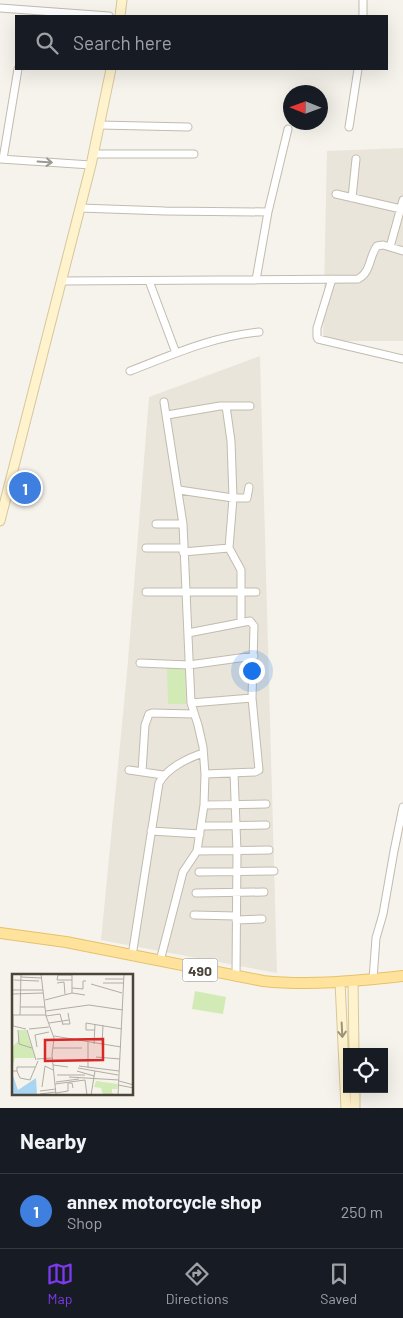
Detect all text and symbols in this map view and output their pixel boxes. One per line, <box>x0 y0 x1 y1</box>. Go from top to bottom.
search box <box>15 15 388 70</box>
icon: search <box>33 29 61 57</box>
text: Search here <box>73 31 172 54</box>
north arrow <box>283 85 328 130</box>
one-way arrow <box>37 157 53 166</box>
pin: 1 <box>9 469 41 507</box>
your location <box>239 658 265 684</box>
road number: 490 <box>182 958 218 982</box>
inset map <box>12 974 134 1096</box>
one-way arrow <box>338 1022 347 1038</box>
map controls <box>343 1048 388 1093</box>
button: locate <box>343 1048 388 1093</box>
text: Nearby <box>20 1128 86 1153</box>
text: annex motorcycle shop <box>67 1190 262 1213</box>
text: 1 <box>33 1202 39 1221</box>
text: 250 m <box>341 1202 383 1221</box>
text: Shop <box>67 1213 102 1232</box>
tab: Map <box>46 1260 74 1307</box>
tab: Directions <box>166 1260 228 1307</box>
tab: Saved <box>320 1260 357 1307</box>

